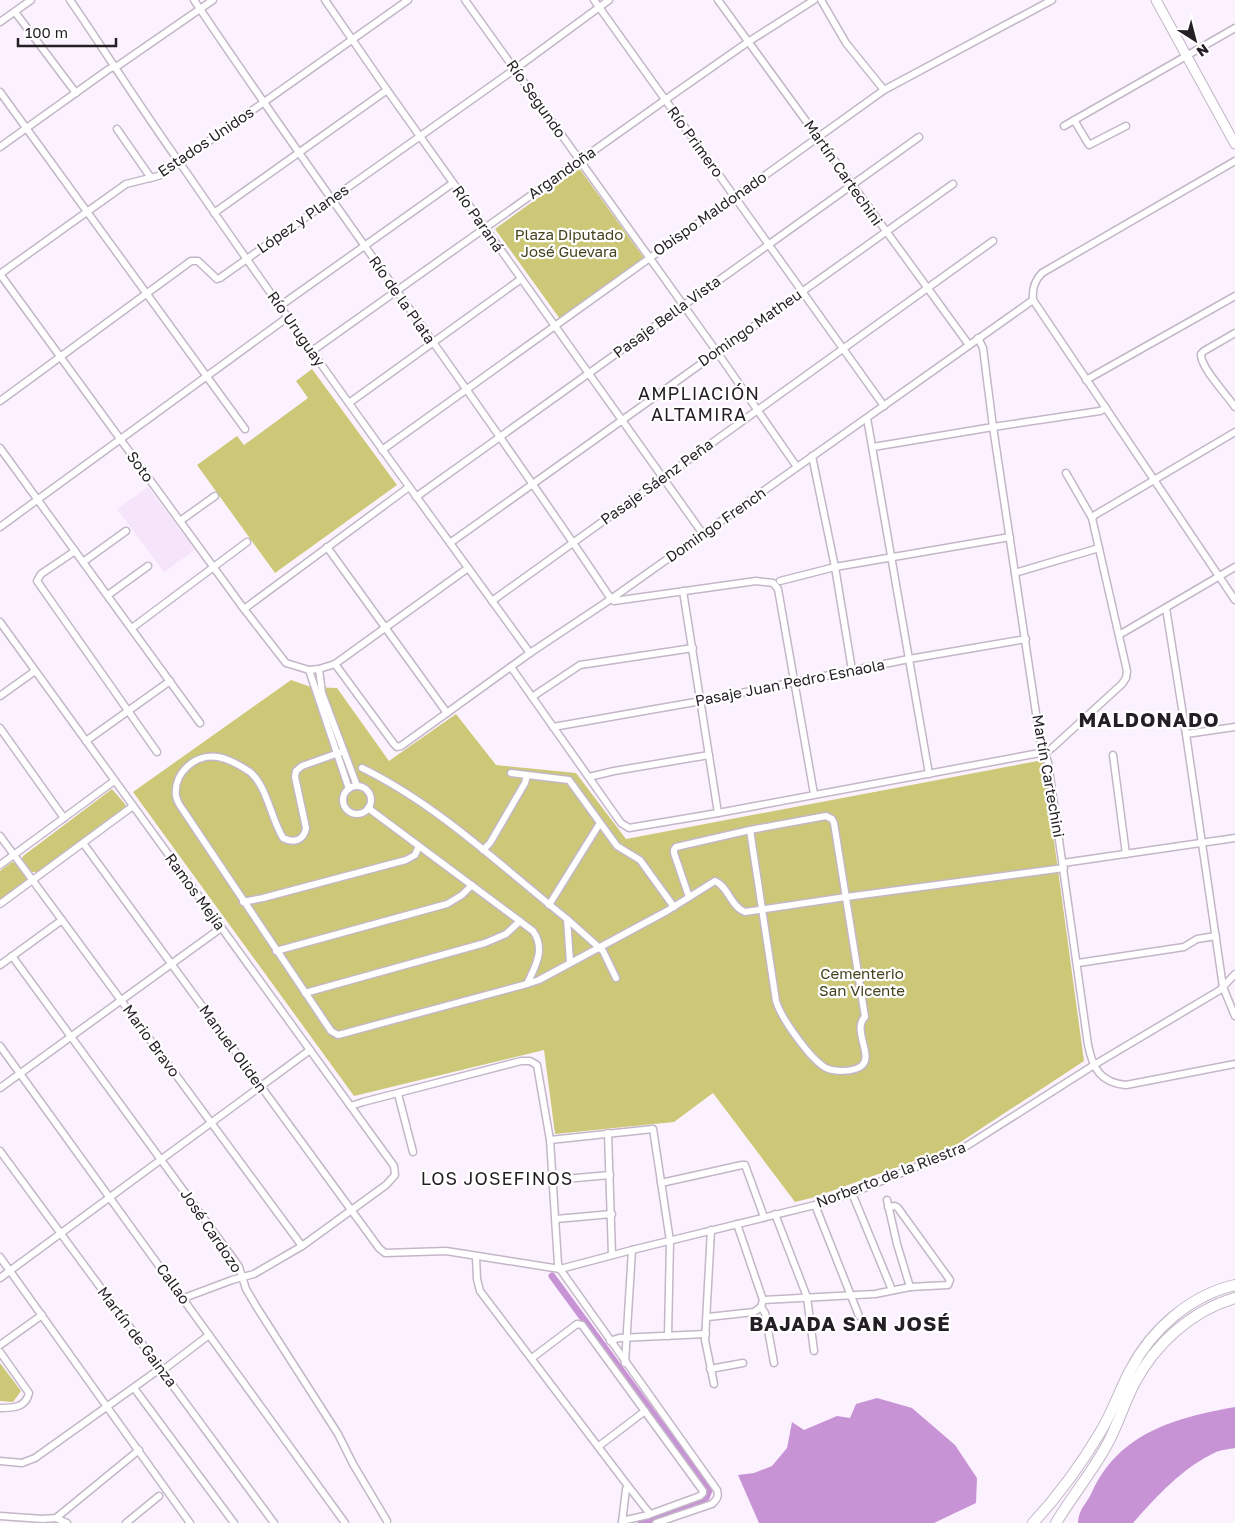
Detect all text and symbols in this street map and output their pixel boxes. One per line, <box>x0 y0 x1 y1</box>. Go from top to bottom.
scale bar <box>18 15 115 47</box>
north arrow <box>1170 15 1220 65</box>
text: 100 m <box>25 23 68 41</box>
text: N <box>1194 41 1212 61</box>
street label: Río Segundo <box>503 56 570 141</box>
street label: Estados Unidos <box>154 102 257 180</box>
street label: Río Primero <box>664 102 728 180</box>
street label: Martín Cartechini <box>801 116 887 229</box>
street label: Argandoña <box>524 142 599 202</box>
street label: Obispo Maldonado <box>649 167 770 259</box>
street label: López y Planes <box>253 180 352 256</box>
street label: Río Paraná <box>449 182 508 255</box>
park label: Plaza Diputado José Guevara <box>515 225 623 260</box>
street label: Río de la Plata <box>366 252 440 347</box>
street label: Pasaje Bella Vista <box>609 271 724 361</box>
street label: Domingo Matheu <box>694 285 805 370</box>
street label: Río Uruguay <box>264 287 330 370</box>
district label: AMPLIACIÓN ALTAMIRA <box>638 382 760 425</box>
street label: Pasaje Sáenz Peña <box>597 434 716 528</box>
street label: Soto <box>124 448 158 485</box>
street label: Domingo French <box>662 483 769 565</box>
street label: Pasaje Juan Pedro Esnaola <box>693 655 886 709</box>
district label: MALDONADO <box>1078 707 1220 731</box>
street label: Martín Cartechini <box>1029 713 1069 839</box>
street label: Ramos Mejía <box>162 849 230 933</box>
park label: Cementerio San Vicente <box>819 964 905 999</box>
street label: Mario Bravo <box>120 1001 184 1080</box>
street label: Manuel Oliden <box>196 1001 272 1096</box>
street label: Norberto de la Riestra <box>813 1137 968 1211</box>
district label: LOS JOSEFINOS <box>421 1167 573 1189</box>
street label: José Cardozo <box>177 1185 246 1276</box>
street label: Callao <box>153 1260 195 1307</box>
street label: Martín de Gainza <box>94 1283 181 1390</box>
district label: BAJADA SAN JOSÉ <box>749 1311 951 1335</box>

